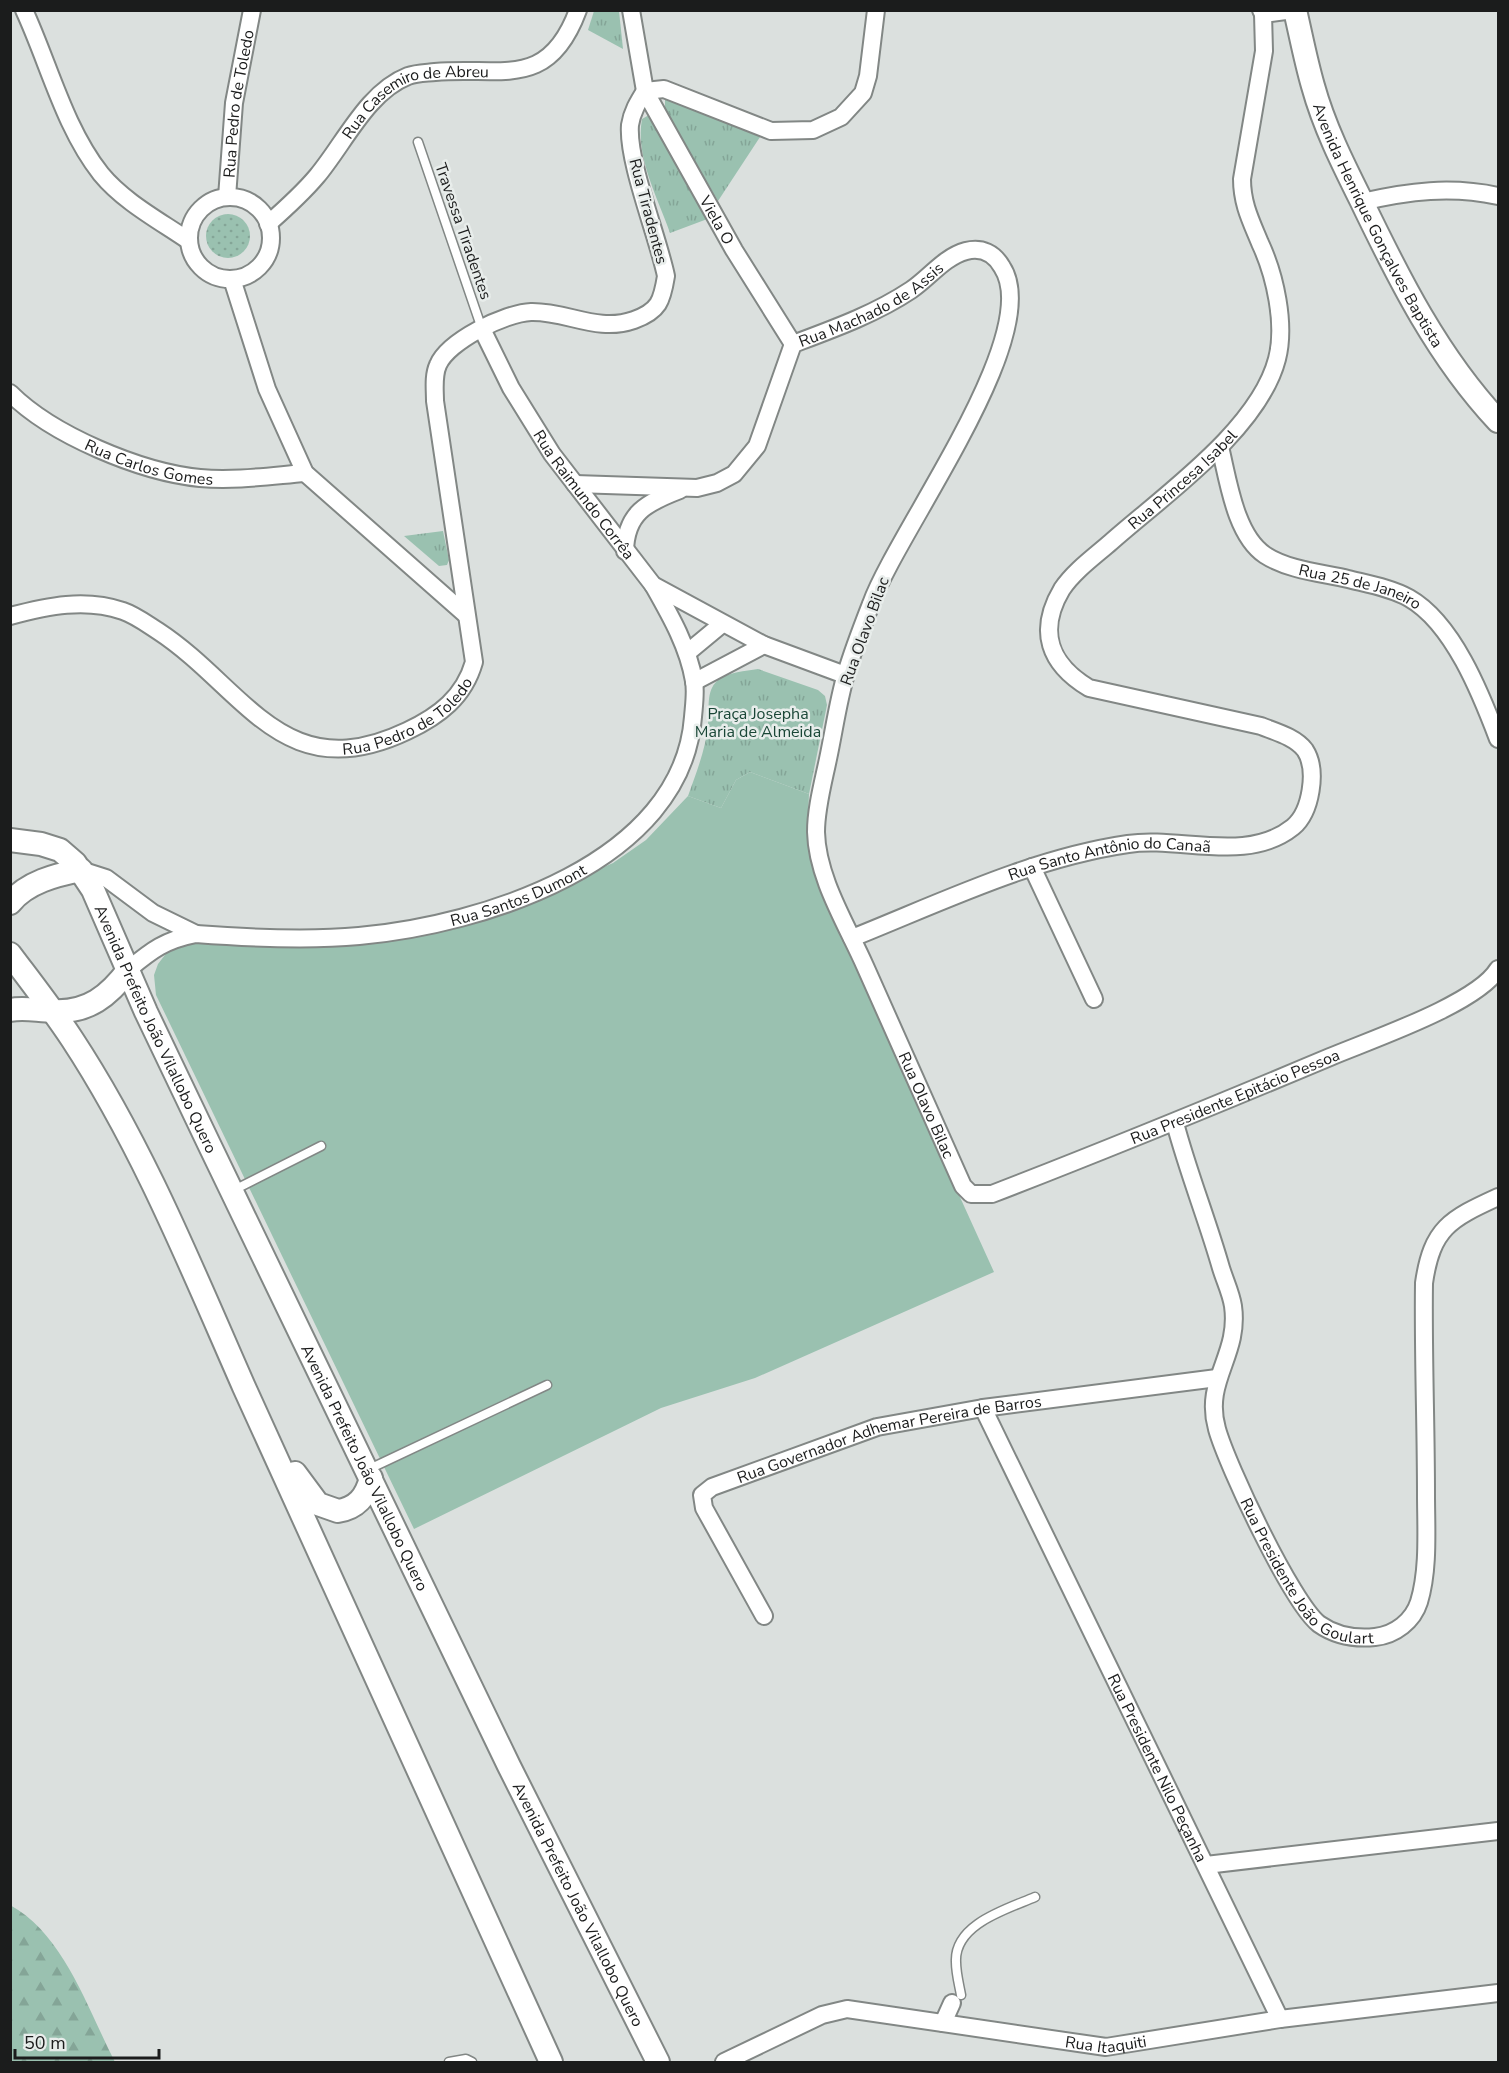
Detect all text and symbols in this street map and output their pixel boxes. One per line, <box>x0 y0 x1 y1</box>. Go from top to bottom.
street label: Rua Pedro de Toledo <box>218 28 260 179</box>
street label: Rua Casemiro de Abreu <box>337 61 489 144</box>
street label: Avenida Henrique Gonçalves Baptista <box>1307 100 1448 352</box>
street label: Rua Tiradentes <box>623 156 673 266</box>
street label: Travessa Tiradentes <box>429 160 497 303</box>
street label: Viela O <box>693 191 739 249</box>
street label: Rua Machado de Assis <box>796 258 948 353</box>
street label: Rua Princesa Isabel <box>1124 425 1243 535</box>
street label: Rua Raimundo Corrêa <box>528 426 639 564</box>
street label: Rua Carlos Gomes <box>81 434 214 491</box>
street label: Rua 25 de Janeiro <box>1296 559 1426 615</box>
street label: Rua Olavo Bilac <box>835 573 895 689</box>
street label: Rua Pedro de Toledo <box>342 674 478 761</box>
park label: Praça Josepha Maria de Almeida <box>695 703 821 743</box>
street label: Rua Santo Antônio do Canaã <box>1005 832 1211 886</box>
street label: Rua Santos Dumont <box>448 859 591 932</box>
street label: Avenida Prefeito João Vilallobo Quero <box>89 902 222 1157</box>
street label: Rua Presidente Epitácio Pessoa <box>1127 1044 1343 1150</box>
street label: Rua Olavo Bilac <box>893 1049 959 1162</box>
street label: Avenida Prefeito João Vilallobo Quero <box>295 1341 433 1595</box>
street label: Rua Governador Adhemar Pereira de Barros <box>734 1391 1043 1489</box>
street label: Rua Presidente João Goulart <box>1235 1494 1375 1650</box>
street label: Rua Presidente Nilo Peçanha <box>1102 1670 1212 1866</box>
street label: Avenida Prefeito João Vilallobo Quero <box>507 1779 649 2031</box>
scale bar <box>15 2022 159 2060</box>
text: 50 m <box>24 2031 66 2055</box>
street label: Rua Itaquiti <box>1064 2031 1148 2059</box>

